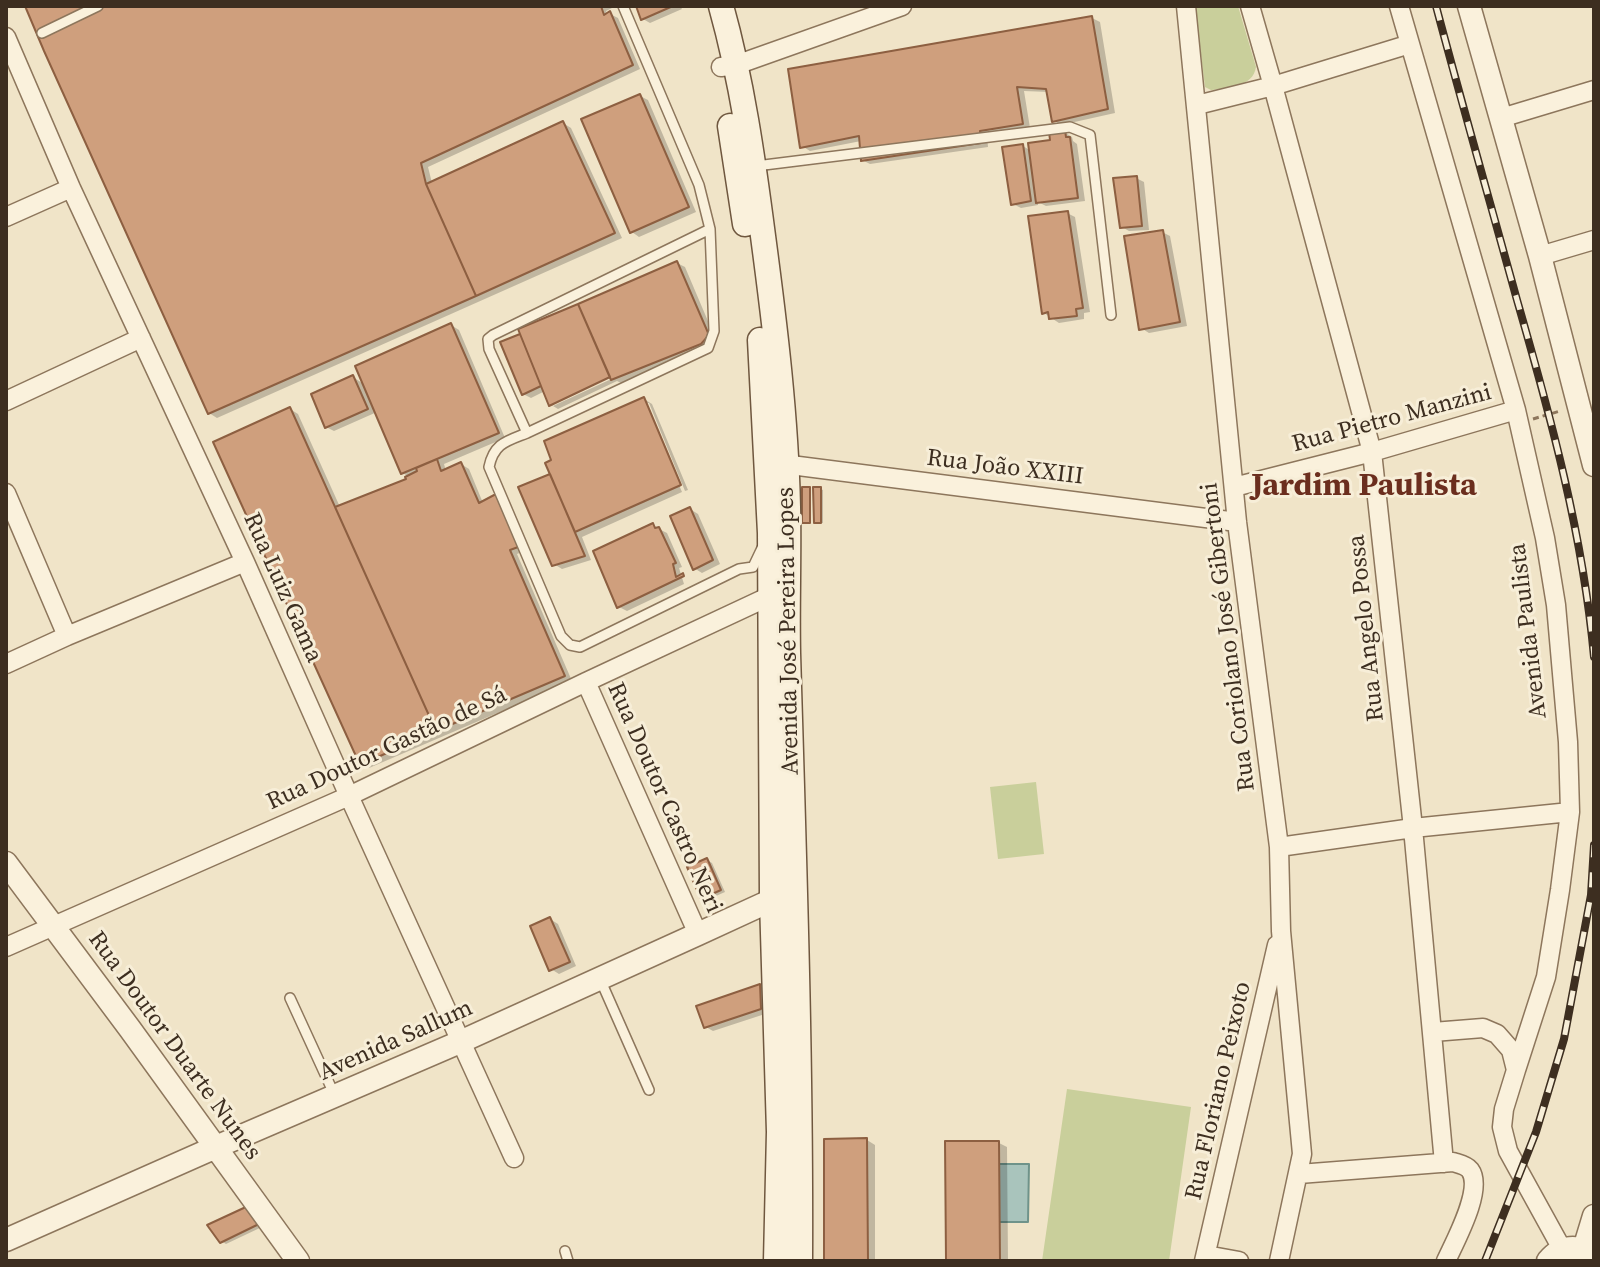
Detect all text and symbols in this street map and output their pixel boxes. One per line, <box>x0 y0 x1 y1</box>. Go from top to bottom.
street label: Rua Pietro Manzini <box>1289 379 1495 459</box>
street label: Rua João XXIII <box>925 444 1085 492</box>
district label: Jardim Paulista <box>1251 468 1477 506</box>
street label: Rua Coriolano José Gibertoni <box>1196 481 1262 793</box>
street label: Avenida José Pereira Lopes <box>772 487 806 775</box>
street label: Rua Luiz Gama <box>236 509 328 667</box>
street label: Rua Angelo Possa <box>1343 533 1391 723</box>
street label: Avenida Paulista <box>1504 542 1554 720</box>
street label: Rua Doutor Castro Neri <box>600 678 728 918</box>
street label: Rua Doutor Gastão de Sá <box>262 681 512 817</box>
street label: Rua Doutor Duarte Nunes <box>81 926 267 1166</box>
street label: Rua Floriano Peixoto <box>1180 979 1258 1203</box>
street label: Avenida Sallum <box>315 994 477 1088</box>

